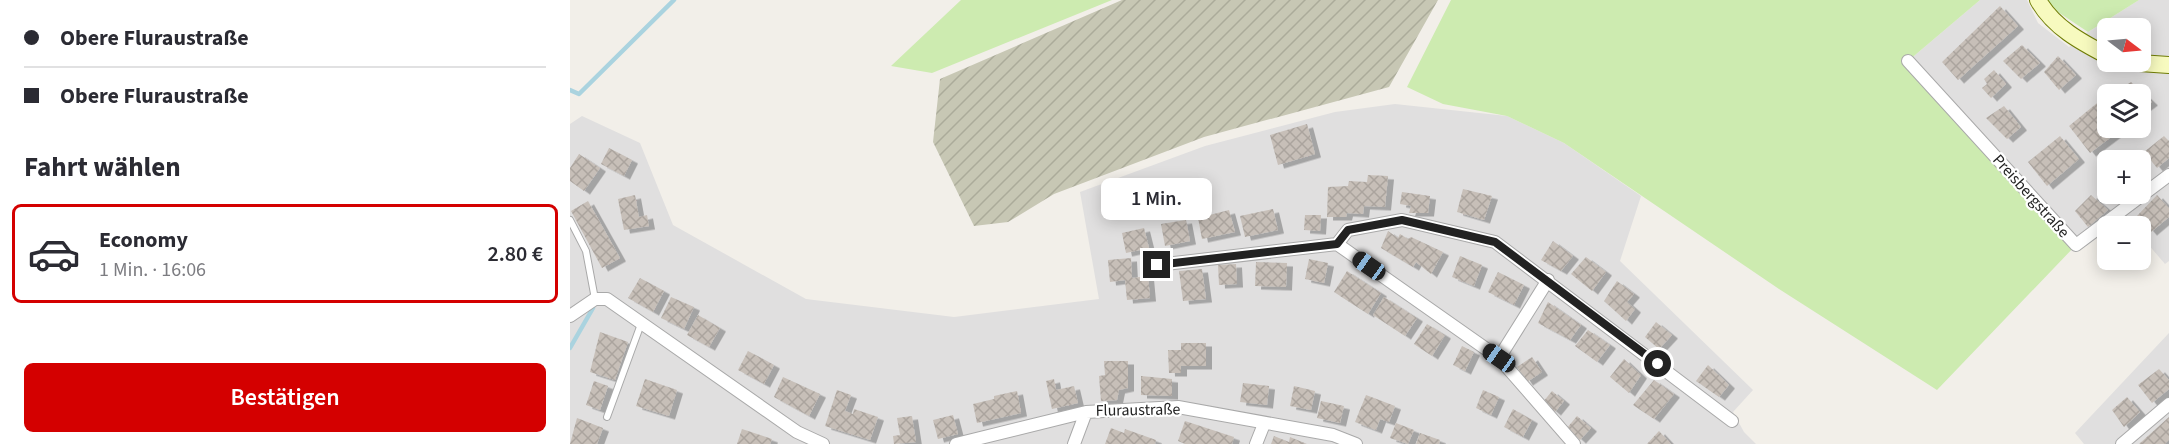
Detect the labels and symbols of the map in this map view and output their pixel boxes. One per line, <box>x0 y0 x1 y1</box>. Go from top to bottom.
north arrow <box>2097 18 2151 72</box>
street label: Preisbergstraße <box>1988 149 2074 243</box>
callout: 1 Min. <box>1102 178 1212 220</box>
car <box>1349 248 1389 284</box>
route end <box>1143 251 1170 278</box>
car <box>1479 340 1519 376</box>
route start <box>1644 350 1671 377</box>
street label: Fluraustraße <box>1095 398 1181 422</box>

